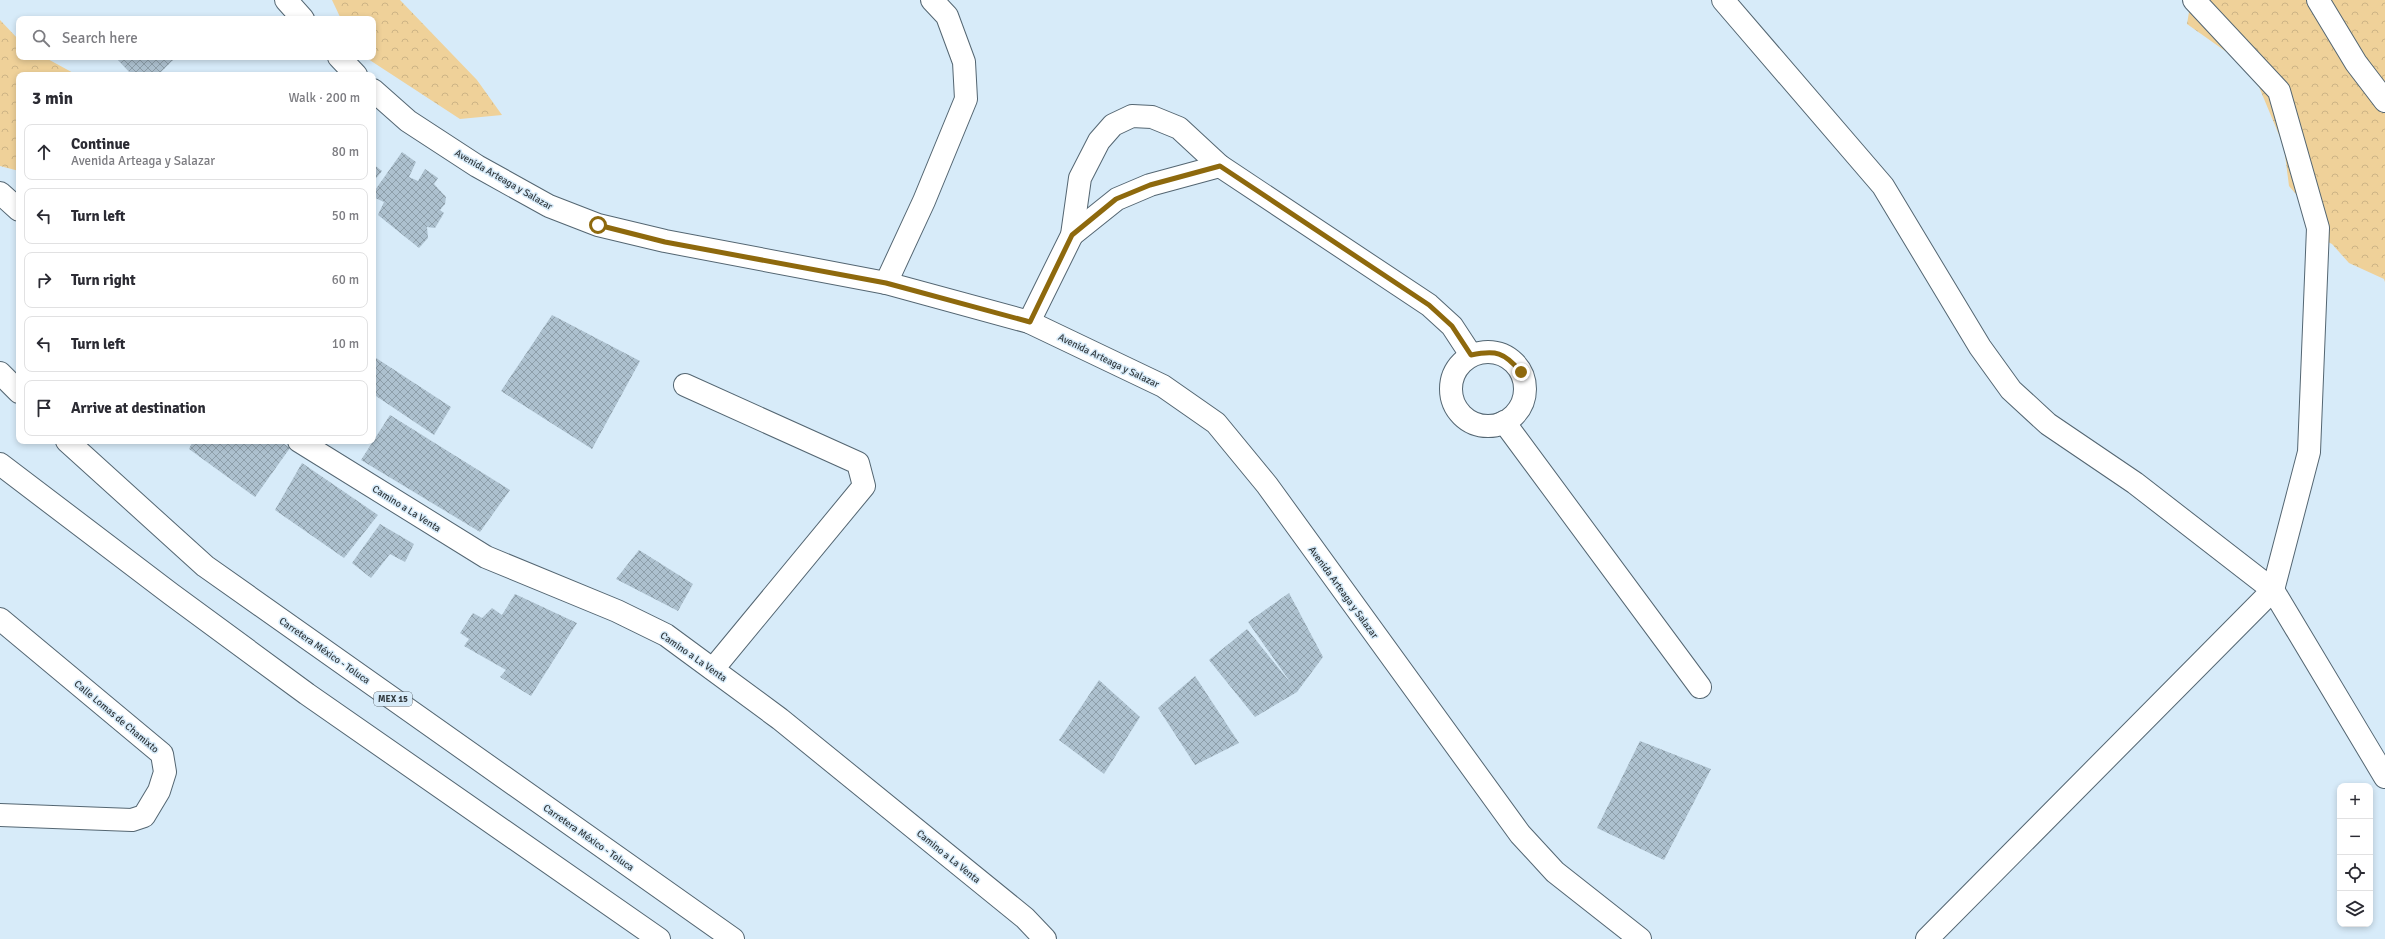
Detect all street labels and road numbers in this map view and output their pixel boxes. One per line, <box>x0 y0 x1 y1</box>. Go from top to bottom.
street label: Avenida Arteaga y Salazar <box>452 147 555 213</box>
street label: Avenida Arteaga y Salazar <box>1056 331 1161 391</box>
street label: Camino a La Venta <box>370 483 443 535</box>
street label: Avenida Arteaga y Salazar <box>1306 544 1381 641</box>
street label: Carretera México - Toluca <box>277 615 372 687</box>
street label: Camino a La Venta <box>658 629 729 684</box>
street label: Calle Lomas de Chamixto <box>72 678 161 756</box>
road number: MEX 15 <box>374 692 412 706</box>
street label: Carretera México - Toluca <box>541 802 636 874</box>
street label: Camino a La Venta <box>914 827 983 886</box>

